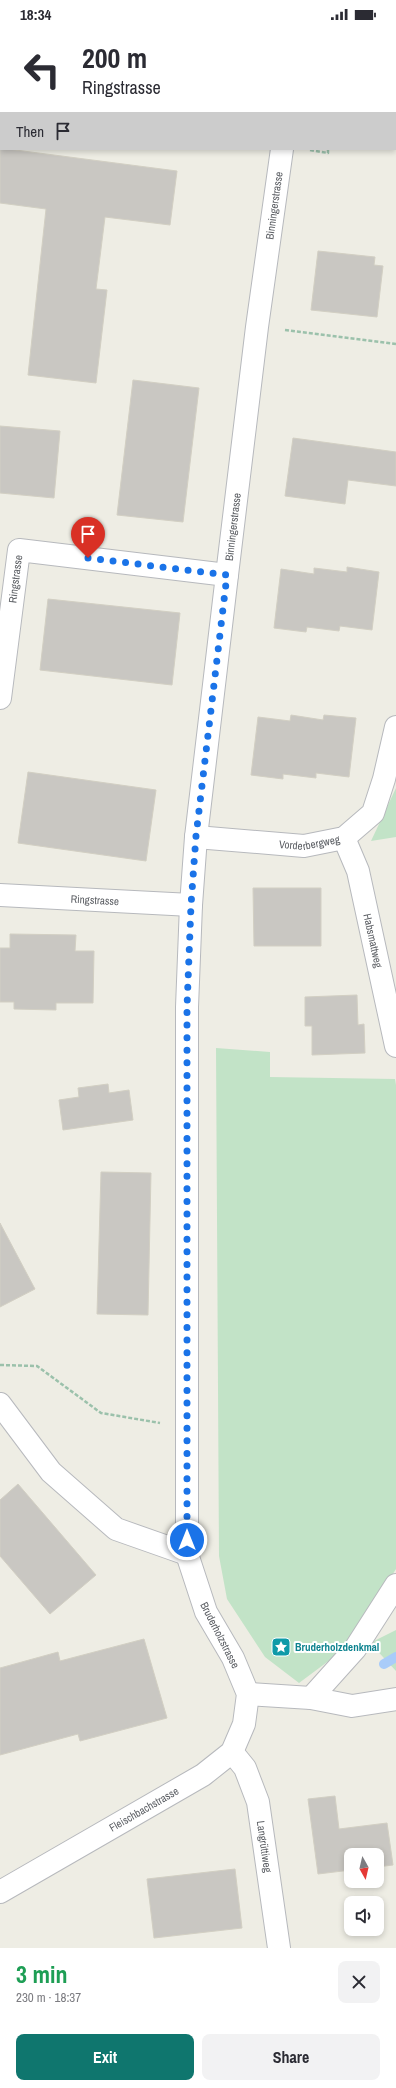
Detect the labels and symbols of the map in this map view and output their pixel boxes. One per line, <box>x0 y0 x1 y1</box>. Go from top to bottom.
street label: Binningerstrasse <box>262 171 286 240</box>
street label: Binningerstrasse <box>222 492 244 562</box>
pin <box>71 517 105 558</box>
street label: Ringstrasse <box>5 554 25 604</box>
street label: Vorderbergweg <box>278 832 341 853</box>
street label: Ringstrasse <box>70 892 119 908</box>
street label: Habsmattweg <box>360 912 386 969</box>
position arrow <box>166 1519 208 1561</box>
street label: Bruderholzstrasse <box>197 1599 243 1671</box>
place icon: Bruderholzdenkmal <box>270 1636 292 1658</box>
place label: Bruderholzdenkmal <box>295 1640 379 1654</box>
street label: Fleischbachstrasse <box>107 1784 181 1835</box>
street label: Langrüttiweg <box>254 1820 275 1873</box>
north arrow <box>344 1848 384 1888</box>

